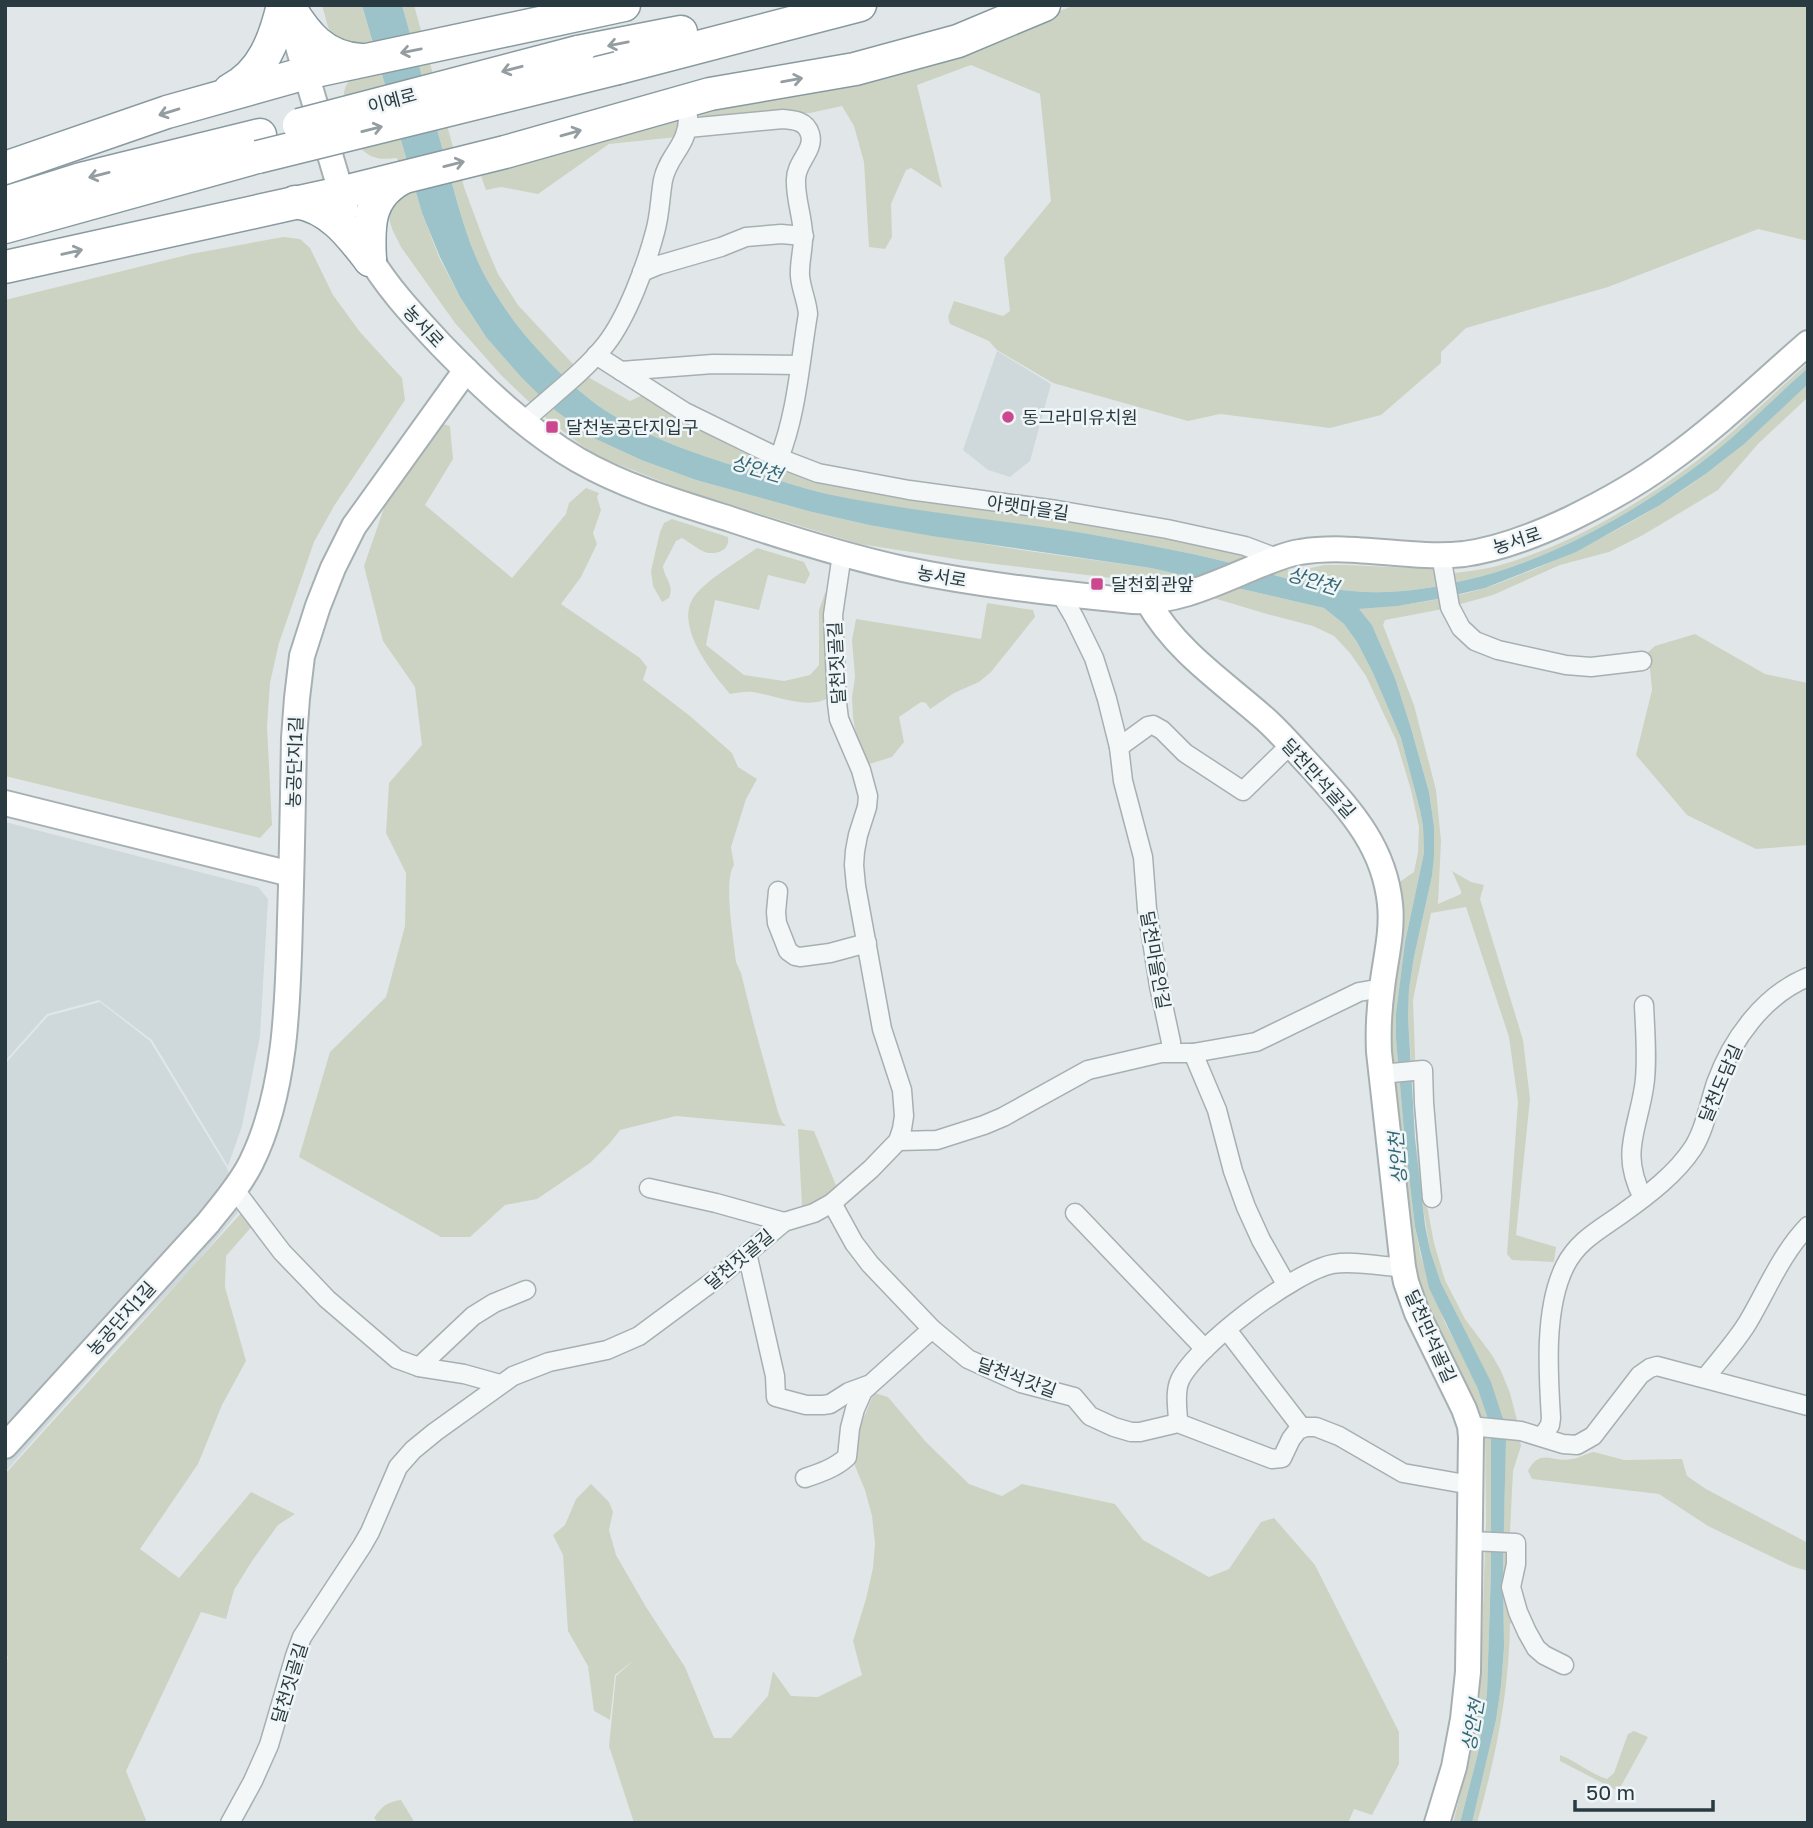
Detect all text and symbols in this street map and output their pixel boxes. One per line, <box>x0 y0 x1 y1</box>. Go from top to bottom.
one-way arrow <box>607 38 630 52</box>
one-way arrow <box>400 44 423 58</box>
one-way arrow <box>502 63 524 76</box>
one-way arrow <box>780 73 803 86</box>
street label: 이예로 <box>365 83 419 117</box>
one-way arrow <box>158 106 180 119</box>
one-way arrow <box>360 122 383 135</box>
one-way arrow <box>559 126 581 139</box>
one-way arrow <box>442 157 465 170</box>
one-way arrow <box>88 169 111 182</box>
one-way arrow <box>60 244 83 258</box>
street label: 농서로 <box>399 300 449 352</box>
place label: 동그라미유치원 <box>1022 406 1138 428</box>
marker: 동그라미유치원 <box>1000 409 1016 425</box>
place label: 달천농공단지입구 <box>566 416 698 438</box>
marker: 달천농공단지입구 <box>544 419 560 435</box>
water label: 상안천 <box>729 450 787 487</box>
street label: 아랫마을길 <box>985 490 1071 524</box>
street label: 농서로 <box>1490 522 1544 558</box>
street label: 농서로 <box>916 561 968 591</box>
water label: 상안천 <box>1285 561 1343 599</box>
place label: 달천회관앞 <box>1111 573 1194 595</box>
marker: 달천회관앞 <box>1089 576 1105 592</box>
street label: 달천짓골길 <box>823 621 849 705</box>
street label: 농공단지1길 <box>281 716 307 808</box>
street label: 달천만석골길 <box>1278 734 1360 822</box>
street label: 달천마을안길 <box>1137 909 1175 1011</box>
street label: 달천도담길 <box>1694 1041 1746 1125</box>
water label: 상안천 <box>1384 1130 1410 1185</box>
street label: 달천짓골길 <box>700 1224 778 1294</box>
street label: 농공단지1길 <box>82 1277 160 1359</box>
street label: 달천만석골길 <box>1401 1286 1461 1386</box>
street label: 달천석갓길 <box>974 1353 1060 1401</box>
street label: 달천짓골길 <box>266 1640 312 1726</box>
water label: 상안천 <box>1456 1696 1488 1753</box>
scale bar <box>1575 1769 1713 1813</box>
text: 50 m <box>1586 1779 1635 1805</box>

